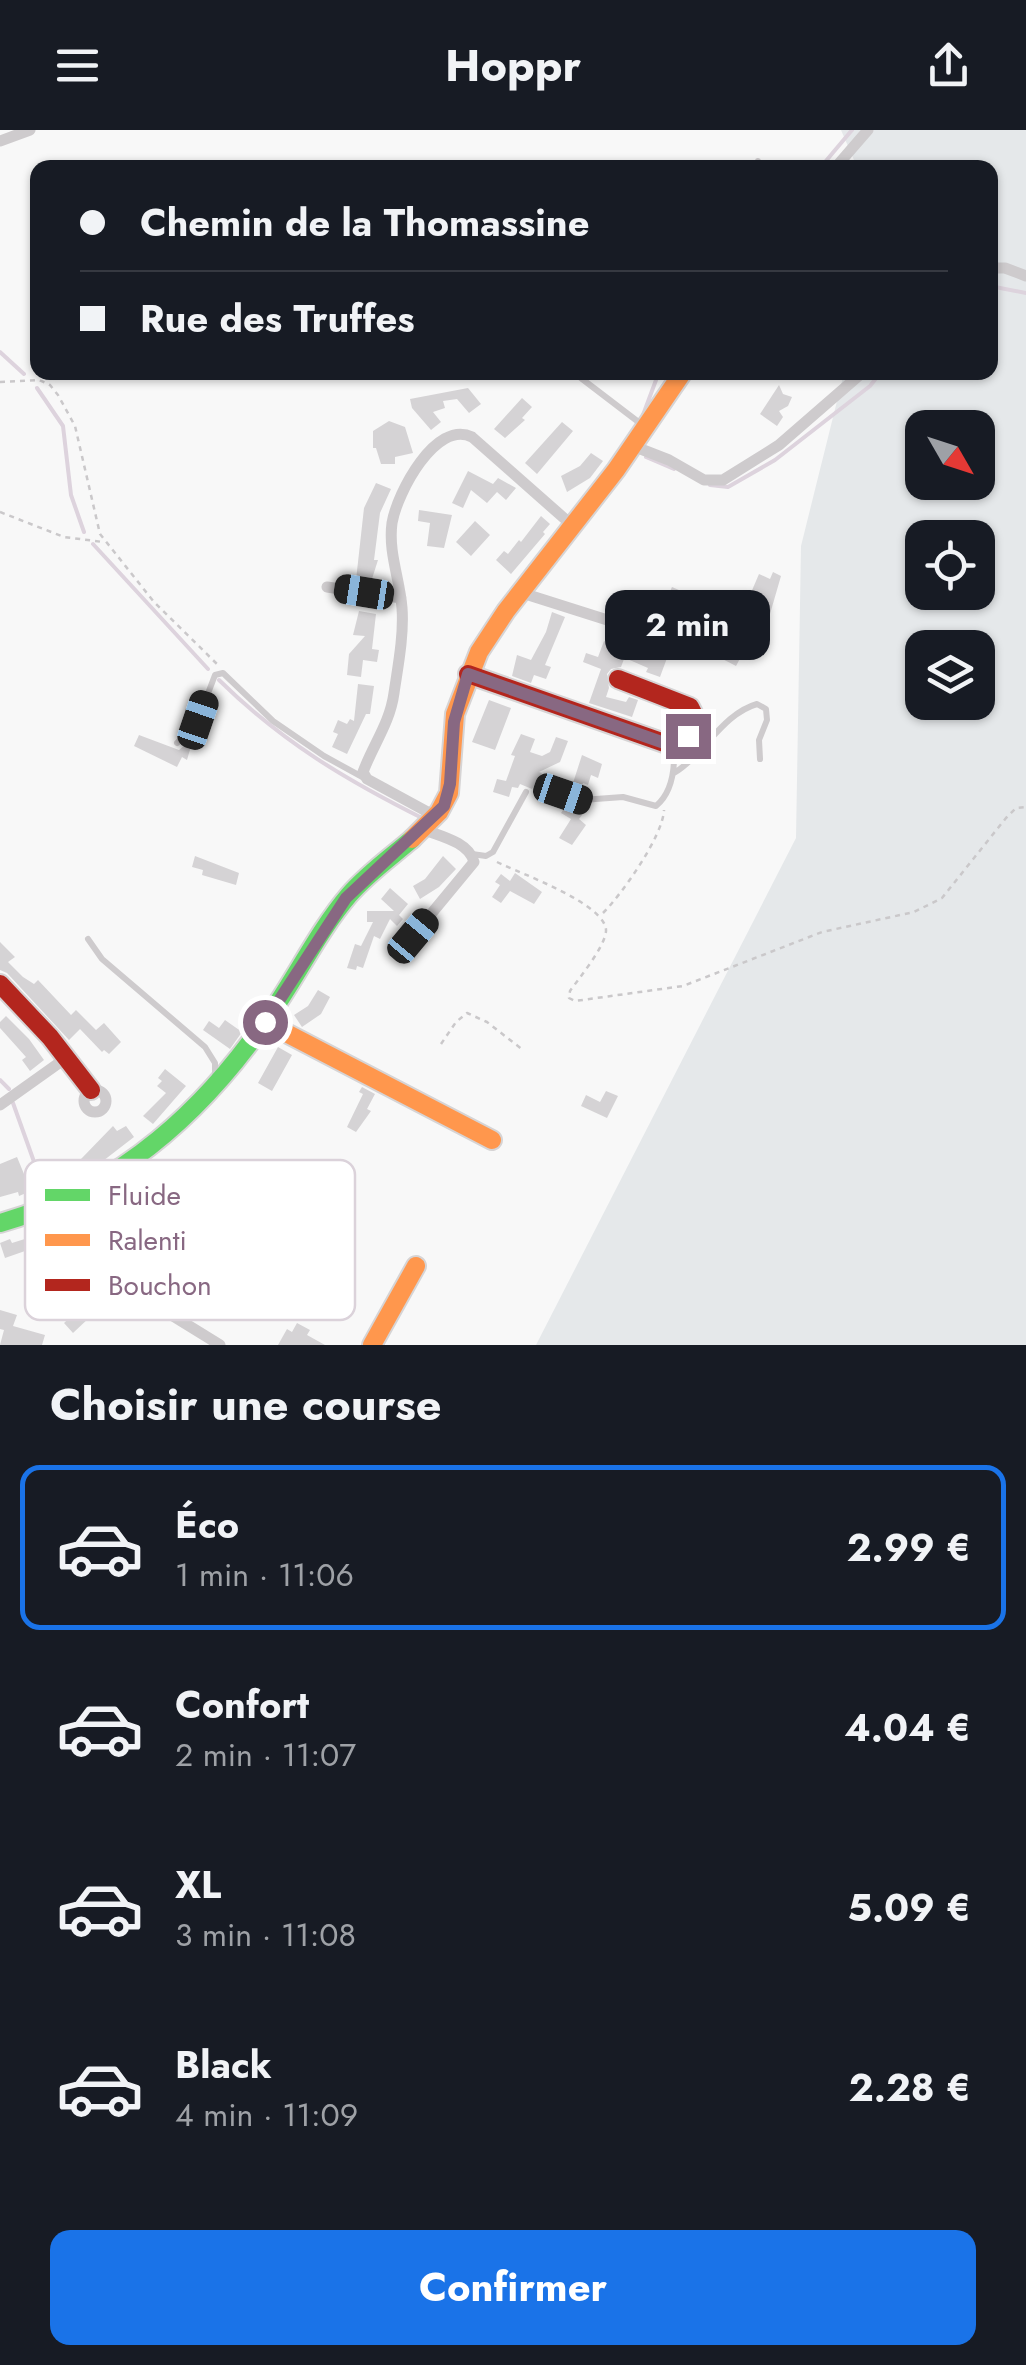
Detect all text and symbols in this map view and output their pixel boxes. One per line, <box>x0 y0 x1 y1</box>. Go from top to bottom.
text: Hoppr <box>445 33 581 98</box>
icon: menu <box>50 38 105 93</box>
icon: share <box>921 38 976 93</box>
text: Chemin de la Thomassine <box>140 195 589 250</box>
text: Rue des Truffes <box>140 291 415 346</box>
north arrow <box>905 410 995 500</box>
map controls <box>905 410 995 720</box>
button: locate <box>905 520 995 610</box>
car <box>332 572 396 612</box>
callout: 2 min <box>606 591 770 661</box>
text: 2 min <box>645 602 730 648</box>
button: layers <box>905 630 995 720</box>
car <box>174 687 222 753</box>
route end <box>666 714 711 759</box>
car <box>530 770 596 818</box>
car <box>382 903 444 969</box>
route start <box>243 1000 288 1045</box>
legend <box>25 1160 355 1320</box>
text: Fluide <box>108 1175 181 1216</box>
text: Ralenti <box>108 1220 187 1261</box>
text: Bouchon <box>108 1265 212 1306</box>
text: Choisir une course <box>50 1372 442 1437</box>
text: Éco <box>175 1497 239 1552</box>
icon: car <box>55 1503 145 1593</box>
text: 2.99 € <box>847 1520 971 1575</box>
text: 1 min · 11:06 <box>175 1552 354 1598</box>
text: Confort <box>175 1677 309 1732</box>
icon: car <box>55 1683 145 1773</box>
text: 4.04 € <box>844 1700 971 1755</box>
text: 2 min · 11:07 <box>175 1732 356 1778</box>
text: XL <box>175 1857 221 1912</box>
icon: car <box>55 1863 145 1953</box>
text: 5.09 € <box>847 1880 971 1935</box>
text: 3 min · 11:08 <box>175 1912 356 1958</box>
text: Black <box>175 2037 272 2092</box>
icon: car <box>55 2043 145 2133</box>
text: 2.28 € <box>849 2060 971 2115</box>
text: 4 min · 11:09 <box>175 2092 358 2138</box>
button: Confirmer <box>50 2230 976 2345</box>

